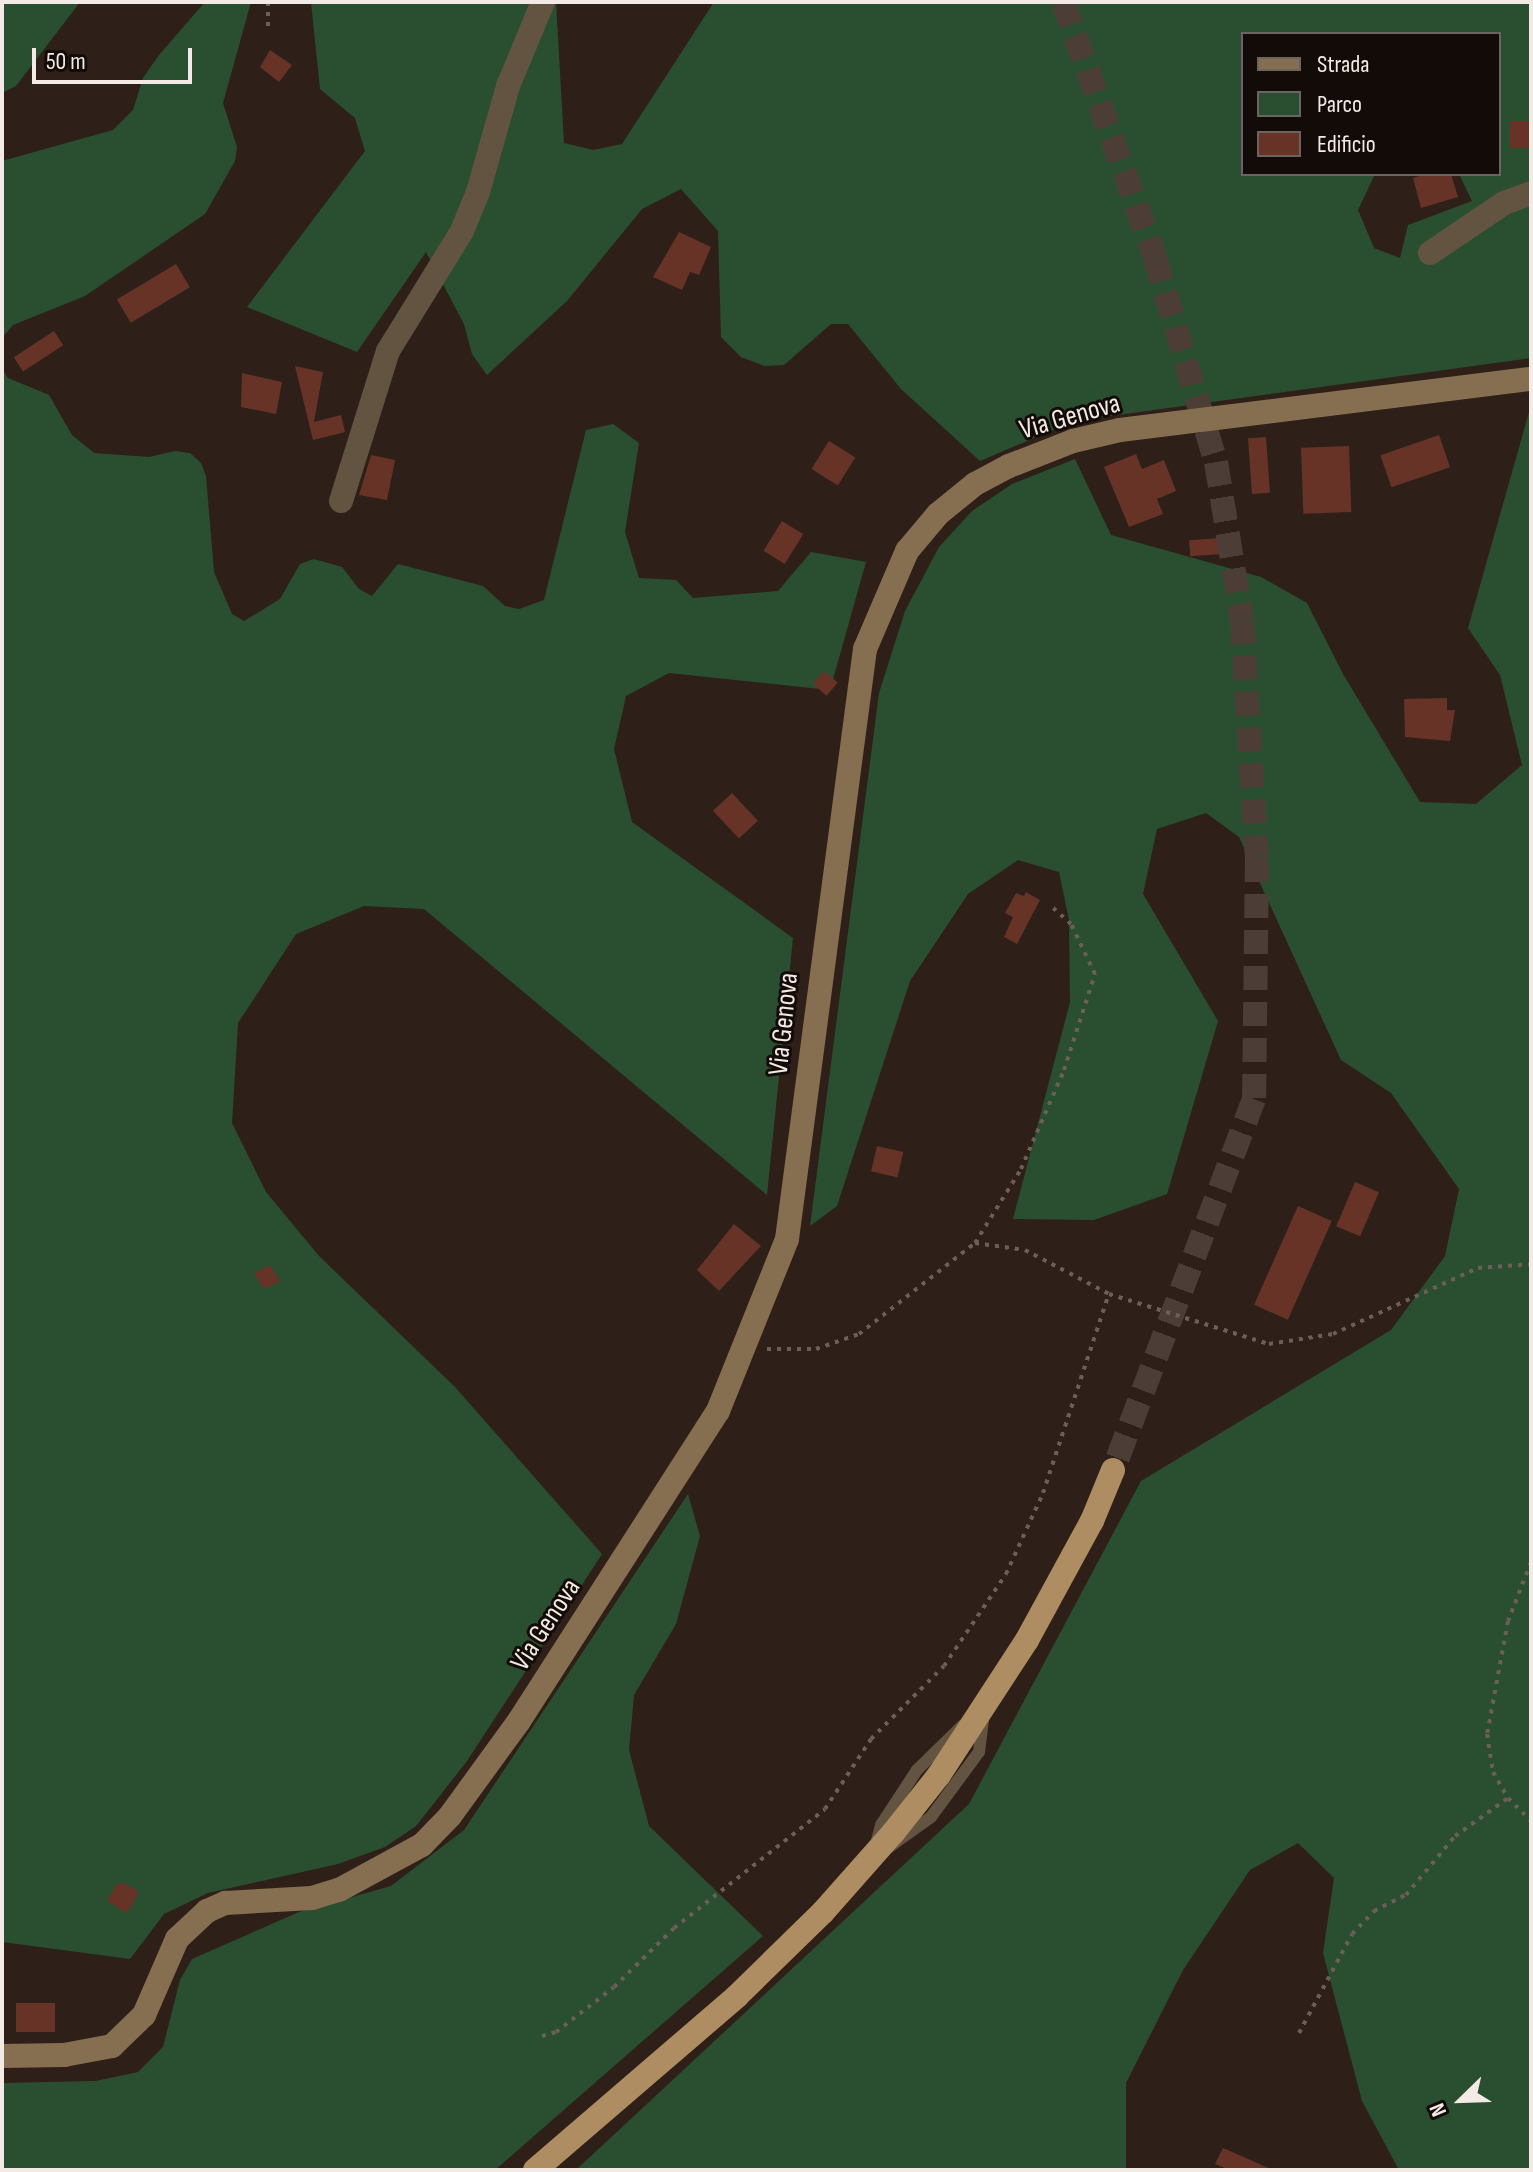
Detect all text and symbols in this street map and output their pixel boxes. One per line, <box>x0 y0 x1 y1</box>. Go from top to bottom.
scale bar <box>36 32 196 82</box>
legend <box>1241 32 1501 176</box>
text: 50 m <box>46 47 86 76</box>
text: Strada <box>1317 50 1370 79</box>
text: Parco <box>1317 90 1362 119</box>
text: Edificio <box>1317 130 1376 159</box>
street label: Via Genova <box>1016 387 1124 447</box>
street label: Via Genova <box>762 971 806 1077</box>
street label: Via Genova <box>504 1573 588 1677</box>
north arrow <box>1421 2060 1501 2140</box>
text: N <box>1424 2099 1453 2120</box>

